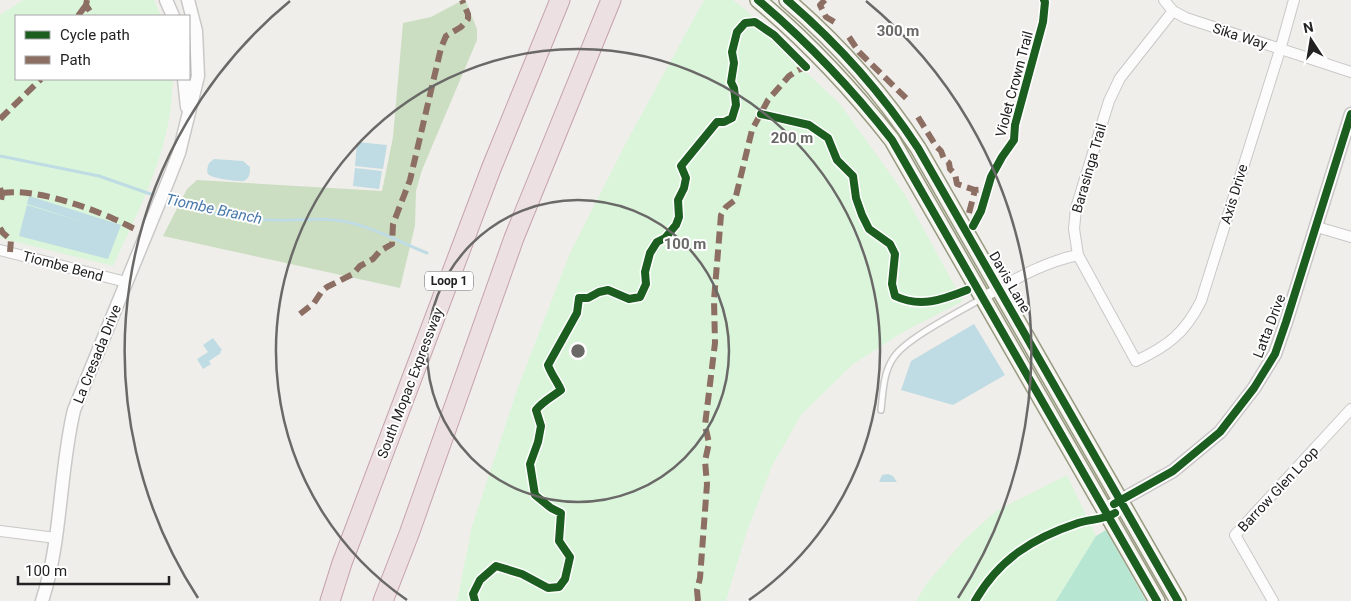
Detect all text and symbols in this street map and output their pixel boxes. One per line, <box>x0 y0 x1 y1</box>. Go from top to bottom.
legend <box>15 15 190 80</box>
north arrow <box>1286 15 1336 65</box>
text: N <box>1302 18 1315 36</box>
street label: Sika Way <box>1211 20 1270 52</box>
text: 300 m <box>877 22 919 40</box>
text: Cycle path <box>60 26 130 44</box>
street label: Violet Crown Trail <box>992 29 1036 139</box>
text: Path <box>60 51 91 69</box>
street label: Barasinga Trail <box>1069 121 1109 215</box>
text: 200 m <box>771 129 813 147</box>
street label: Axis Drive <box>1217 162 1251 226</box>
water label: Tiombe Branch <box>164 190 264 228</box>
text: 100 m <box>664 235 706 253</box>
street label: Tiombe Bend <box>21 248 105 284</box>
street label: Davis Lane <box>986 249 1034 315</box>
road number: Loop 1 <box>425 272 473 290</box>
street label: Latta Drive <box>1250 292 1288 360</box>
street label: La Cresada Drive <box>70 302 124 406</box>
street label: South Mopac Expressway <box>374 305 446 461</box>
centre of rings <box>569 342 587 360</box>
street label: Barrow Glen Loop <box>1234 443 1322 535</box>
scale bar <box>18 554 169 586</box>
text: 100 m <box>25 562 67 580</box>

